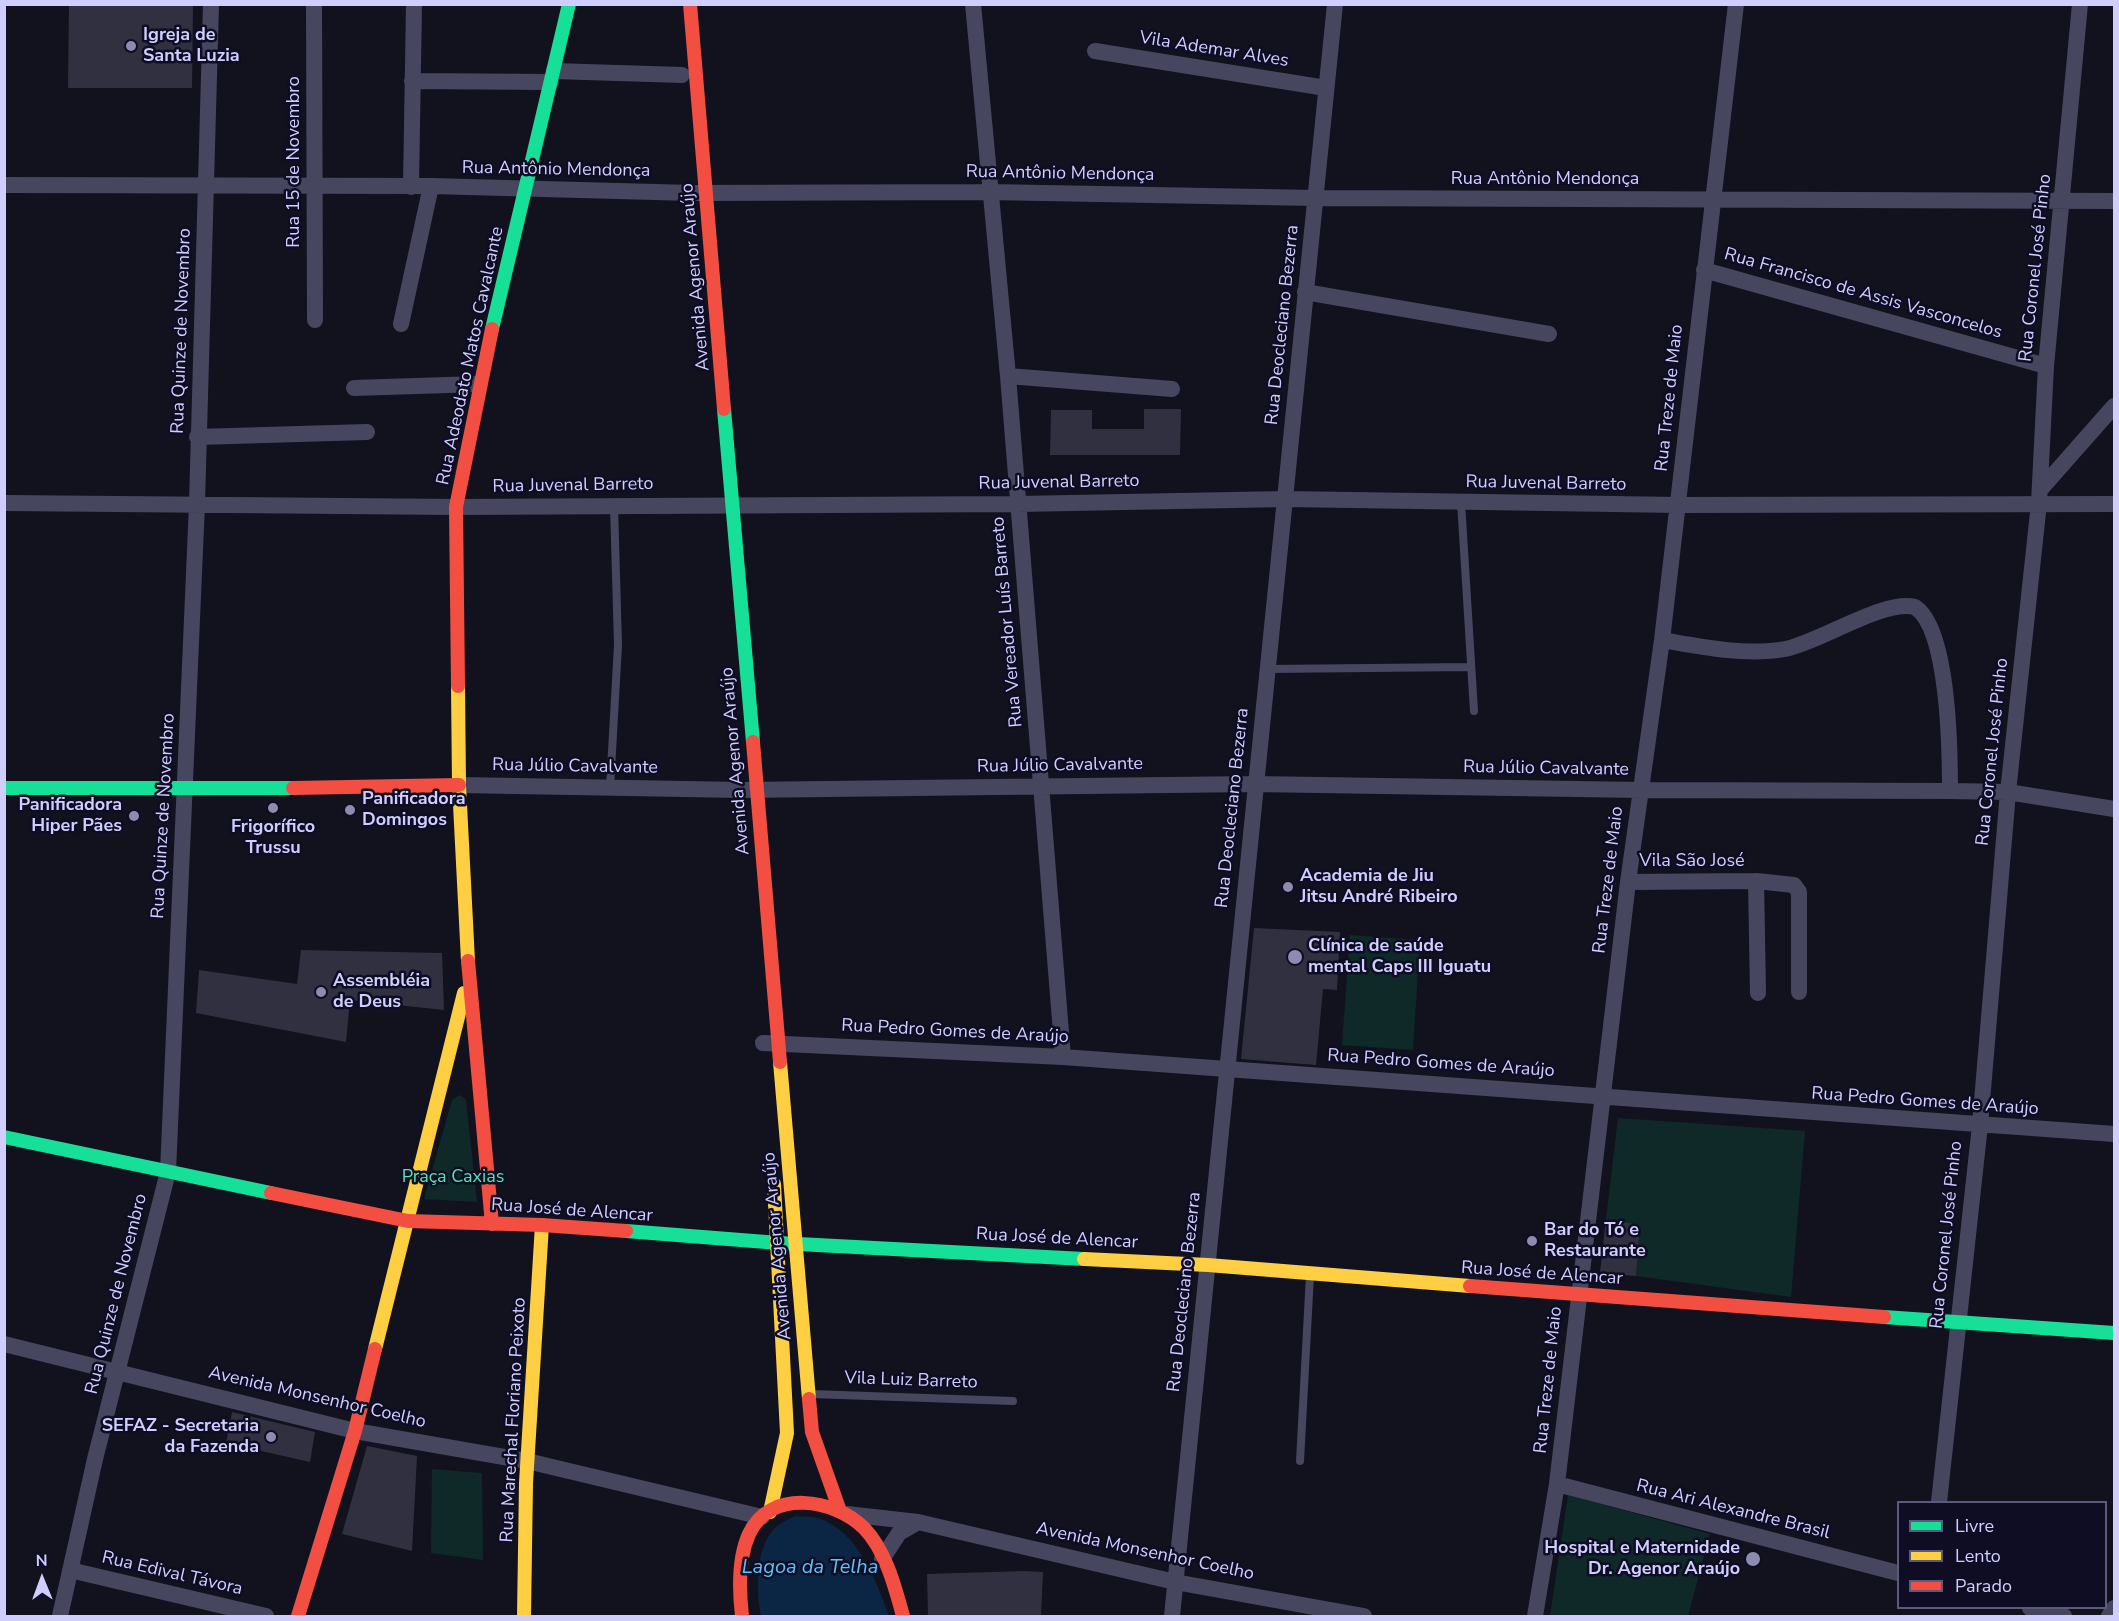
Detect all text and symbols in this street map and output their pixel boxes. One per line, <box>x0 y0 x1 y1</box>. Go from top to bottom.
place label: Igreja de Santa Luzia <box>143 25 240 68</box>
street label: Vila Ademar Alves <box>1138 28 1290 72</box>
marker: Igreja de Santa Luzia <box>124 39 138 53</box>
street label: Rua 15 de Novembro <box>284 76 306 248</box>
street label: Rua Antônio Mendonça <box>462 158 650 182</box>
street label: Rua Antônio Mendonça <box>966 162 1154 186</box>
street label: Rua Antônio Mendonça <box>1451 169 1639 191</box>
street label: Rua Coronel José Pinho <box>2015 173 2057 363</box>
street label: Avenida Agenor Araújo <box>677 182 715 372</box>
street label: Rua Deocleciano Bezerra <box>1262 224 1304 426</box>
street label: Rua Adeodato Matos Cavalcante <box>433 225 509 487</box>
street label: Rua Quinze de Novembro <box>168 228 196 434</box>
street label: Rua Francisco de Assis Vasconcelos <box>1722 244 2004 344</box>
street label: Rua Treze de Maio <box>1652 323 1688 473</box>
street label: Rua Juvenal Barreto <box>978 471 1140 495</box>
street label: Rua Juvenal Barreto <box>1465 472 1627 496</box>
street label: Rua Juvenal Barreto <box>492 474 654 498</box>
street label: Rua Vereador Luís Barreto <box>988 516 1028 728</box>
street label: Rua Coronel José Pinho <box>1972 657 2014 847</box>
street label: Avenida Agenor Araújo <box>717 666 755 856</box>
street label: Rua Deocleciano Bezerra <box>1212 707 1254 909</box>
street label: Rua Quinze de Novembro <box>148 713 180 919</box>
street label: Rua Júlio Cavalvante <box>977 754 1143 778</box>
street label: Rua Júlio Cavalvante <box>492 755 658 779</box>
street label: Rua Júlio Cavalvante <box>1463 757 1629 781</box>
place label: Panificadora Domingos <box>362 789 466 832</box>
place label: Panificadora Hiper Pães <box>18 795 122 838</box>
marker: Frigorífico Trussu <box>266 801 280 815</box>
marker: Panificadora Domingos <box>343 803 357 817</box>
street label: Rua Treze de Maio <box>1589 805 1629 955</box>
marker: Panificadora Hiper Pães <box>127 809 141 823</box>
place label: Frigorífico Trussu <box>231 817 315 860</box>
street label: Vila São José <box>1639 851 1745 873</box>
place label: Academia de Jiu Jitsu André Ribeiro <box>1300 866 1458 908</box>
marker: Academia de Jiu Jitsu André Ribeiro <box>1281 880 1295 894</box>
place label: Clínica de saúde mental Caps III Iguatu <box>1308 936 1491 978</box>
marker: Clínica de saúde mental Caps III Iguatu <box>1286 948 1304 966</box>
place label: Assembléia de Deus <box>333 971 430 1014</box>
marker: Assembléia de Deus <box>314 985 328 999</box>
street label: Rua Pedro Gomes de Araújo <box>841 1015 1069 1049</box>
street label: Rua Pedro Gomes de Araújo <box>1327 1045 1555 1083</box>
street label: Rua Pedro Gomes de Araújo <box>1811 1083 2039 1121</box>
street label: Rua Coronel José Pinho <box>1926 1140 1968 1330</box>
street label: Avenida Agenor Araújo <box>759 1151 797 1341</box>
park label: Praça Caxias <box>402 1167 504 1189</box>
street label: Rua Deocleciano Bezerra <box>1164 1191 1206 1393</box>
street label: Rua Quinze de Novembro <box>82 1192 152 1396</box>
street label: Rua José de Alencar <box>490 1195 654 1227</box>
place label: Bar do Tó e Restaurante <box>1544 1220 1646 1262</box>
street label: Rua José de Alencar <box>975 1224 1139 1254</box>
marker: Bar do Tó e Restaurante <box>1525 1234 1539 1248</box>
street label: Rua José de Alencar <box>1460 1258 1624 1290</box>
street label: Rua Marechal Floriano Peixoto <box>497 1297 531 1543</box>
street label: Rua Treze de Maio <box>1531 1305 1567 1455</box>
street label: Avenida Monsenhor Coelho <box>206 1362 428 1434</box>
street label: Vila Luiz Barreto <box>844 1368 978 1394</box>
place label: SEFAZ - Secretaria da Fazenda <box>102 1416 259 1458</box>
marker: SEFAZ - Secretaria da Fazenda <box>264 1430 278 1444</box>
street label: Rua Ari Alexandre Brasil <box>1634 1475 1832 1545</box>
legend <box>1897 1501 2107 1609</box>
text: Livre <box>1955 1514 1994 1538</box>
street label: Avenida Monsenhor Coelho <box>1034 1518 1256 1586</box>
place label: Hospital e Maternidade Dr. Agenor Araújo <box>1544 1538 1740 1580</box>
text: Lento <box>1955 1544 2001 1568</box>
street label: Rua Edival Távora <box>99 1547 245 1601</box>
north arrow <box>12 1549 72 1609</box>
text: N <box>36 1550 48 1572</box>
marker: Hospital e Maternidade Dr. Agenor Araújo <box>1744 1550 1762 1568</box>
water label: Lagoa da Telha <box>742 1556 878 1580</box>
text: Parado <box>1955 1574 2012 1598</box>

